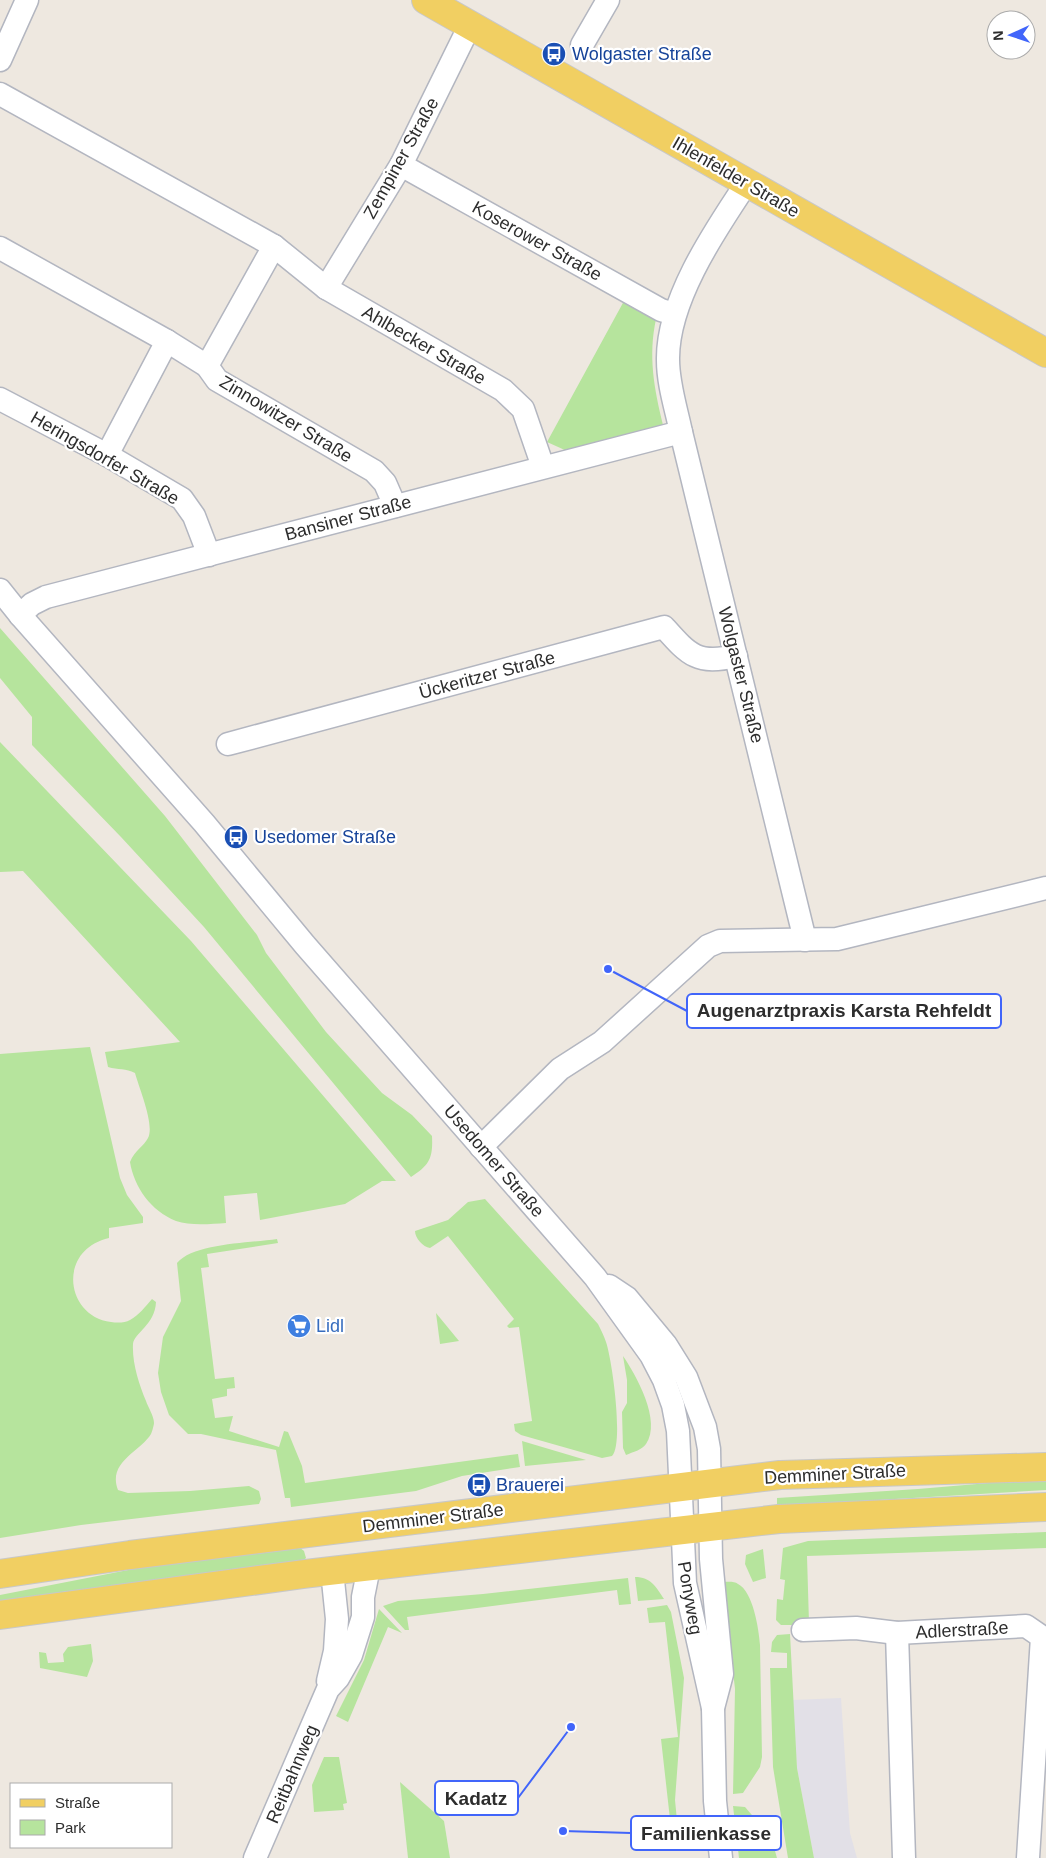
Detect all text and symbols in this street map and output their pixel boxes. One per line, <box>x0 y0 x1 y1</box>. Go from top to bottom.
north arrow <box>986 10 1036 60</box>
text: N <box>990 30 1006 41</box>
bus stop icon: Wolgaster Straße <box>541 41 567 67</box>
place label: Wolgaster Straße <box>572 44 712 64</box>
street label: Zempiner Straße <box>360 94 442 222</box>
street label: Ihlenfelder Straße <box>669 133 803 221</box>
street label: Koserower Straße <box>469 197 605 285</box>
street label: Ahlbecker Straße <box>359 302 489 388</box>
street label: Zinnowitzer Straße <box>216 372 356 466</box>
street label: Heringsdorfer Straße <box>27 407 183 509</box>
street label: Bansiner Straße <box>283 492 413 544</box>
street label: Wolgaster Straße <box>714 605 768 745</box>
street label: Ückeritzer Straße <box>417 647 557 703</box>
bus stop icon: Usedomer Straße <box>223 824 249 850</box>
place label: Usedomer Straße <box>254 827 396 847</box>
callout: Augenarztpraxis Karsta Rehfeldt <box>687 994 1001 1028</box>
text: Augenarztpraxis Karsta Rehfeldt <box>697 1000 992 1021</box>
street label: Usedomer Straße <box>440 1101 548 1221</box>
supermarket icon: Lidl <box>286 1313 312 1339</box>
place label: Lidl <box>316 1316 344 1336</box>
street label: Demminer Straße <box>764 1460 906 1488</box>
bus stop icon: Brauerei <box>466 1472 492 1498</box>
place label: Brauerei <box>496 1475 564 1495</box>
street label: Demminer Straße <box>361 1499 505 1537</box>
street label: Ponyweg <box>674 1560 706 1636</box>
street label: Adlerstraße <box>915 1618 1009 1642</box>
street label: Reitbahnweg <box>262 1722 322 1826</box>
callout: Kadatz <box>435 1781 518 1815</box>
legend <box>10 1783 172 1848</box>
text: Kadatz <box>445 1788 507 1809</box>
text: Straße <box>55 1794 100 1811</box>
callout: Familienkasse <box>631 1816 781 1850</box>
text: Park <box>55 1819 86 1836</box>
text: Familienkasse <box>641 1823 771 1844</box>

